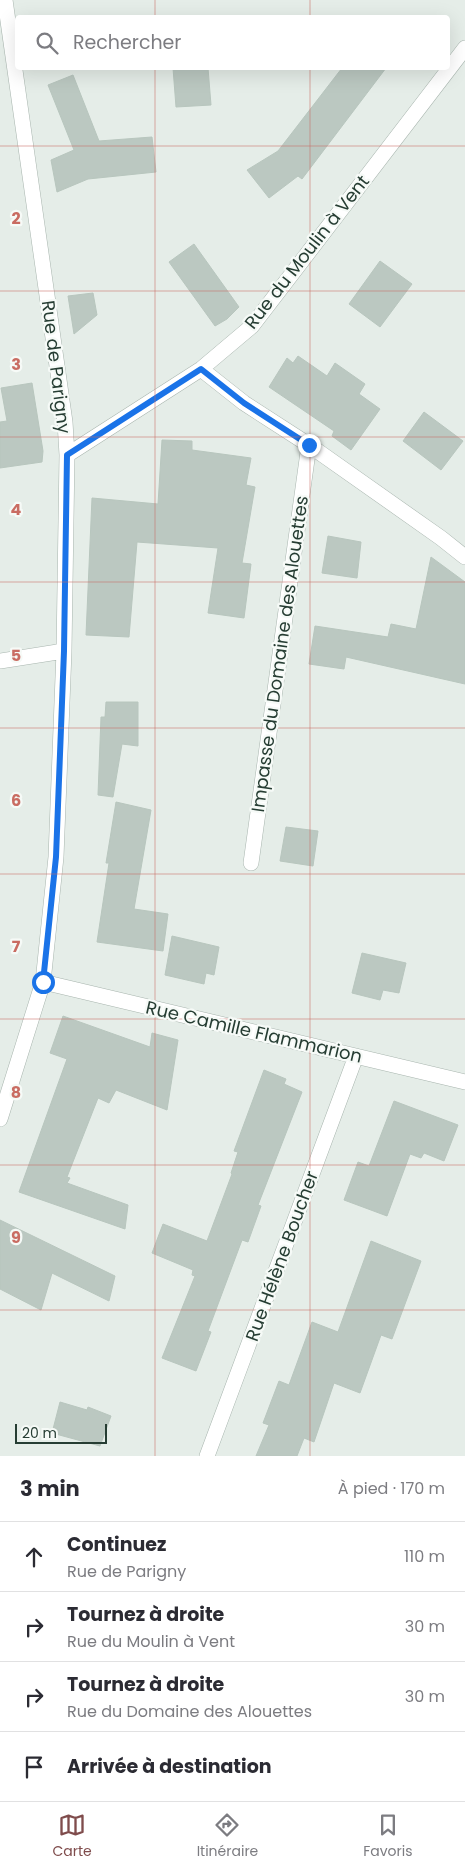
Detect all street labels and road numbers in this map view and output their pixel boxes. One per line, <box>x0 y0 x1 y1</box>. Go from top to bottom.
street label: Rue du Moulin à Vent <box>239 170 375 334</box>
street label: Rue de Parigny <box>36 299 77 435</box>
street label: Impasse du Domaine des Alouettes <box>245 494 314 814</box>
street label: Rue Camille Flammarion <box>143 994 365 1069</box>
street label: Rue Hélène Boucher <box>239 1167 324 1344</box>

